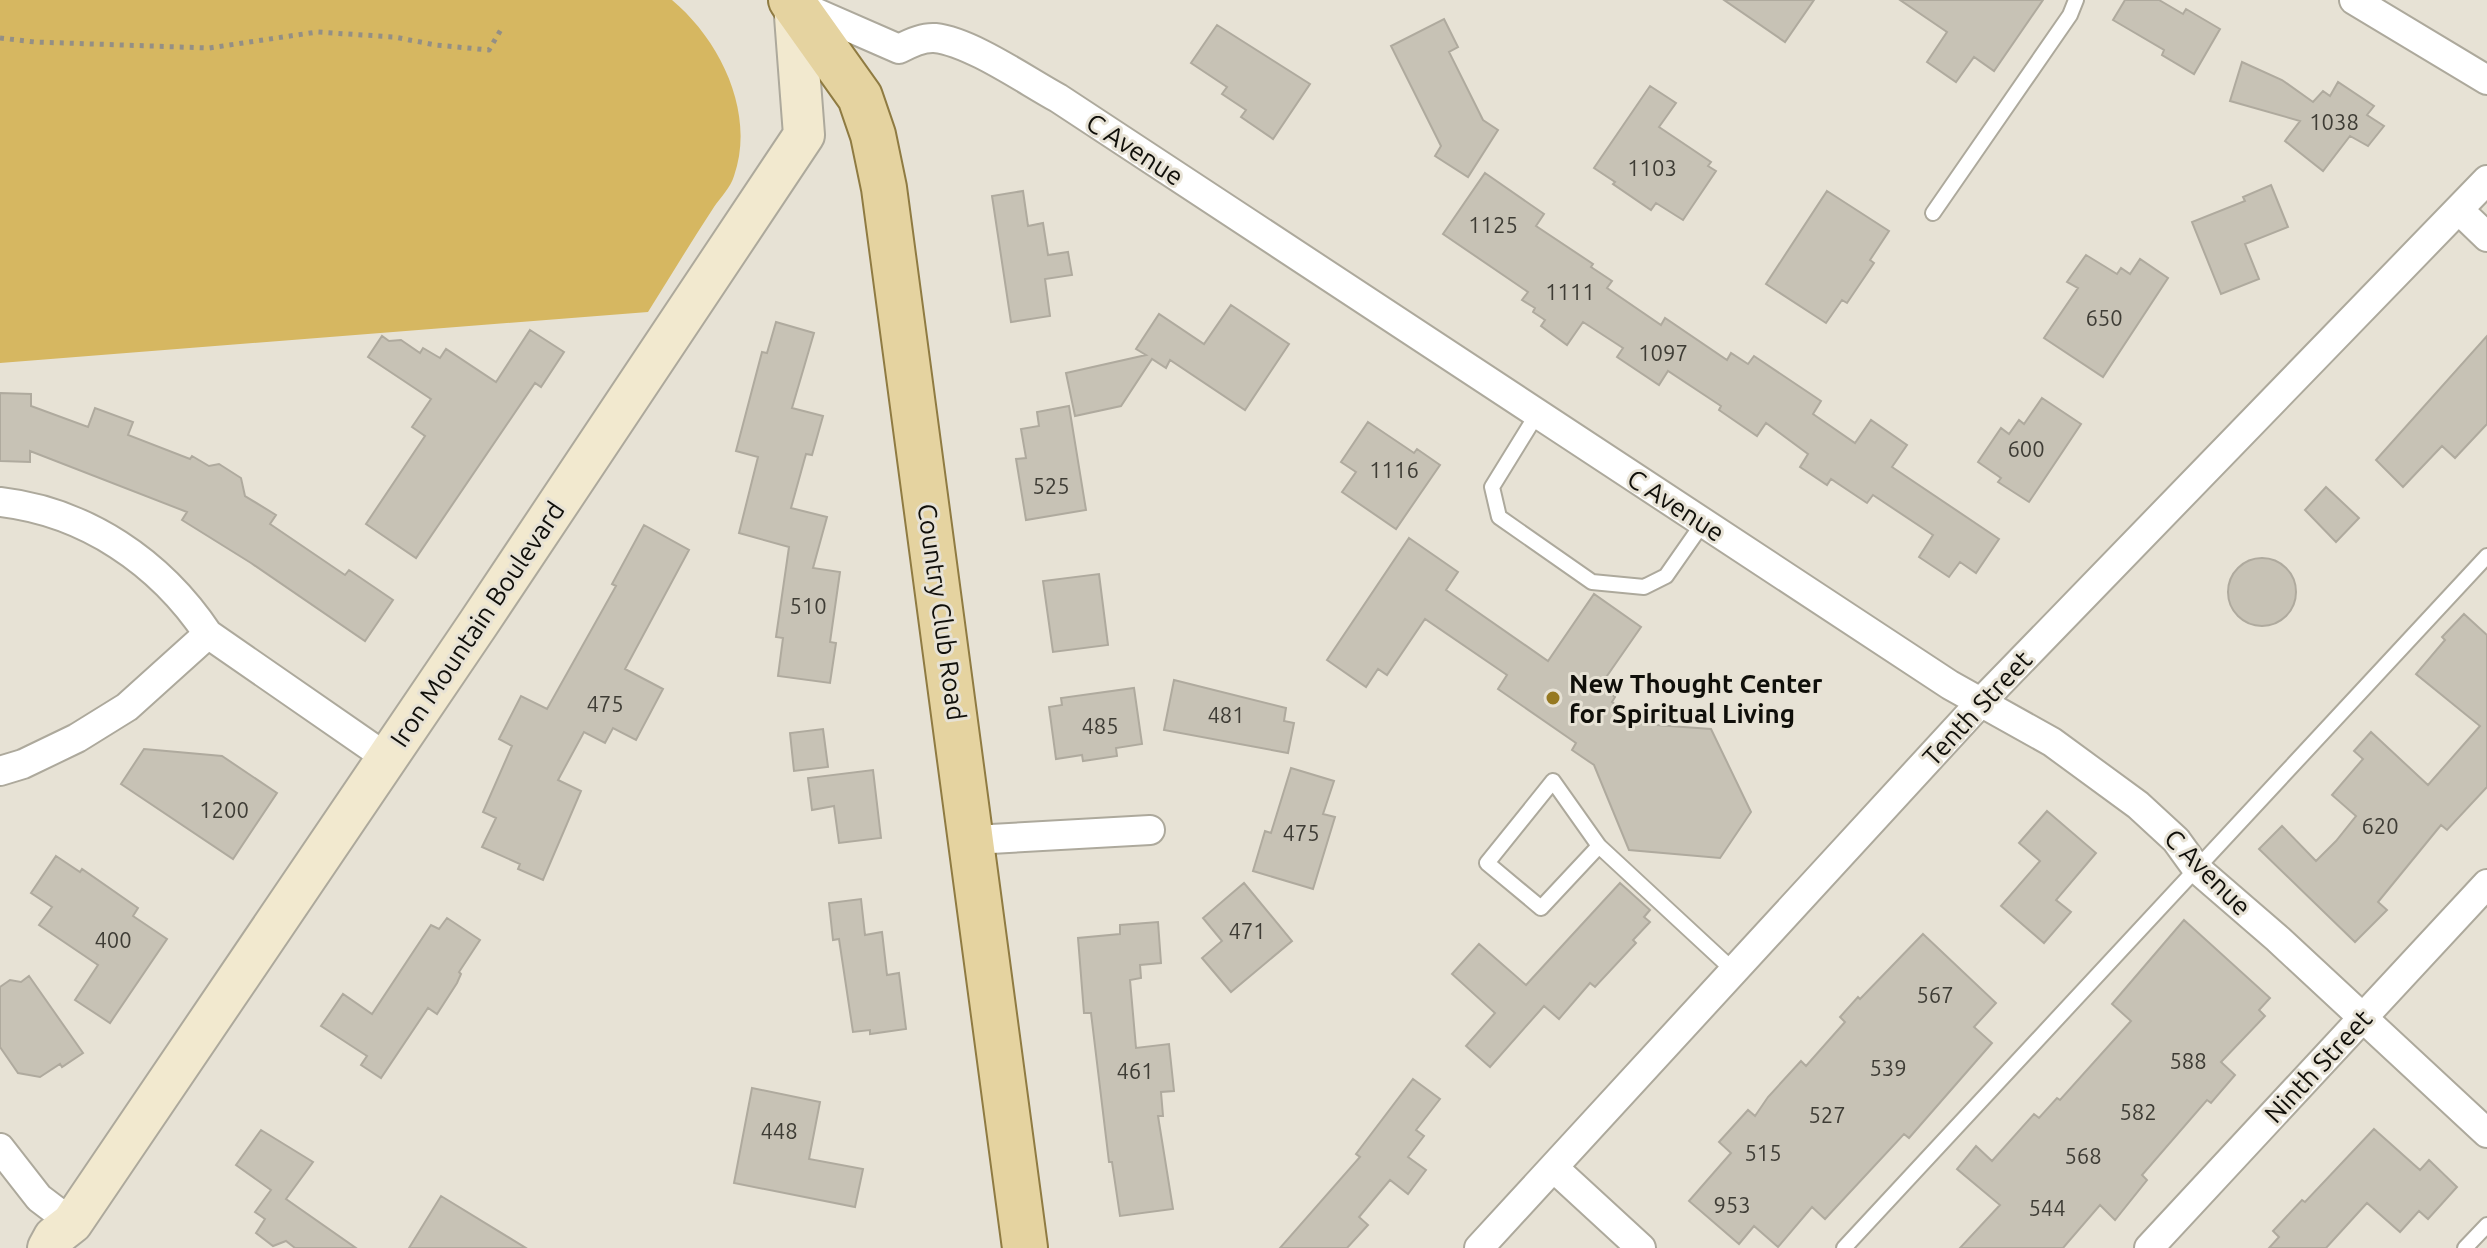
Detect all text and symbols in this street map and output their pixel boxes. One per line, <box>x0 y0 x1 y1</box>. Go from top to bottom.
street label: C Avenue <box>1081 107 1189 191</box>
house number: 1038 <box>2309 109 2359 134</box>
house number: 1103 <box>1627 155 1677 180</box>
house number: 1125 <box>1468 212 1518 237</box>
house number: 1111 <box>1545 279 1595 304</box>
house number: 650 <box>2085 305 2123 330</box>
house number: 1097 <box>1638 340 1688 365</box>
house number: 600 <box>2007 436 2045 461</box>
house number: 1116 <box>1369 457 1419 482</box>
street label: C Avenue <box>1622 463 1730 547</box>
house number: 525 <box>1032 473 1070 498</box>
street label: Iron Mountain Boulevard <box>384 496 570 752</box>
street label: Country Club Road <box>912 502 972 722</box>
house number: 510 <box>789 593 827 618</box>
street label: Tenth Street <box>1917 645 2037 771</box>
place label: New Thought Center for Spiritual Living <box>1569 669 1823 728</box>
marker: New Thought Center for Spiritual Living <box>1544 689 1562 707</box>
house number: 475 <box>586 691 624 716</box>
house number: 481 <box>1207 702 1245 727</box>
house number: 485 <box>1081 713 1119 738</box>
house number: 1200 <box>199 797 249 822</box>
house number: 620 <box>2361 813 2399 838</box>
house number: 475 <box>1282 820 1320 845</box>
street label: C Avenue <box>2159 823 2257 921</box>
house number: 471 <box>1228 918 1266 943</box>
house number: 400 <box>94 927 132 952</box>
house number: 567 <box>1916 982 1954 1007</box>
street label: Ninth Street <box>2259 1004 2377 1128</box>
house number: 588 <box>2169 1048 2207 1073</box>
house number: 539 <box>1869 1055 1907 1080</box>
house number: 461 <box>1116 1058 1154 1083</box>
house number: 582 <box>2119 1099 2157 1124</box>
house number: 527 <box>1808 1102 1846 1127</box>
house number: 448 <box>760 1118 798 1143</box>
house number: 515 <box>1744 1140 1782 1165</box>
house number: 568 <box>2064 1143 2102 1168</box>
house number: 953 <box>1713 1192 1751 1217</box>
house number: 544 <box>2028 1195 2066 1220</box>

